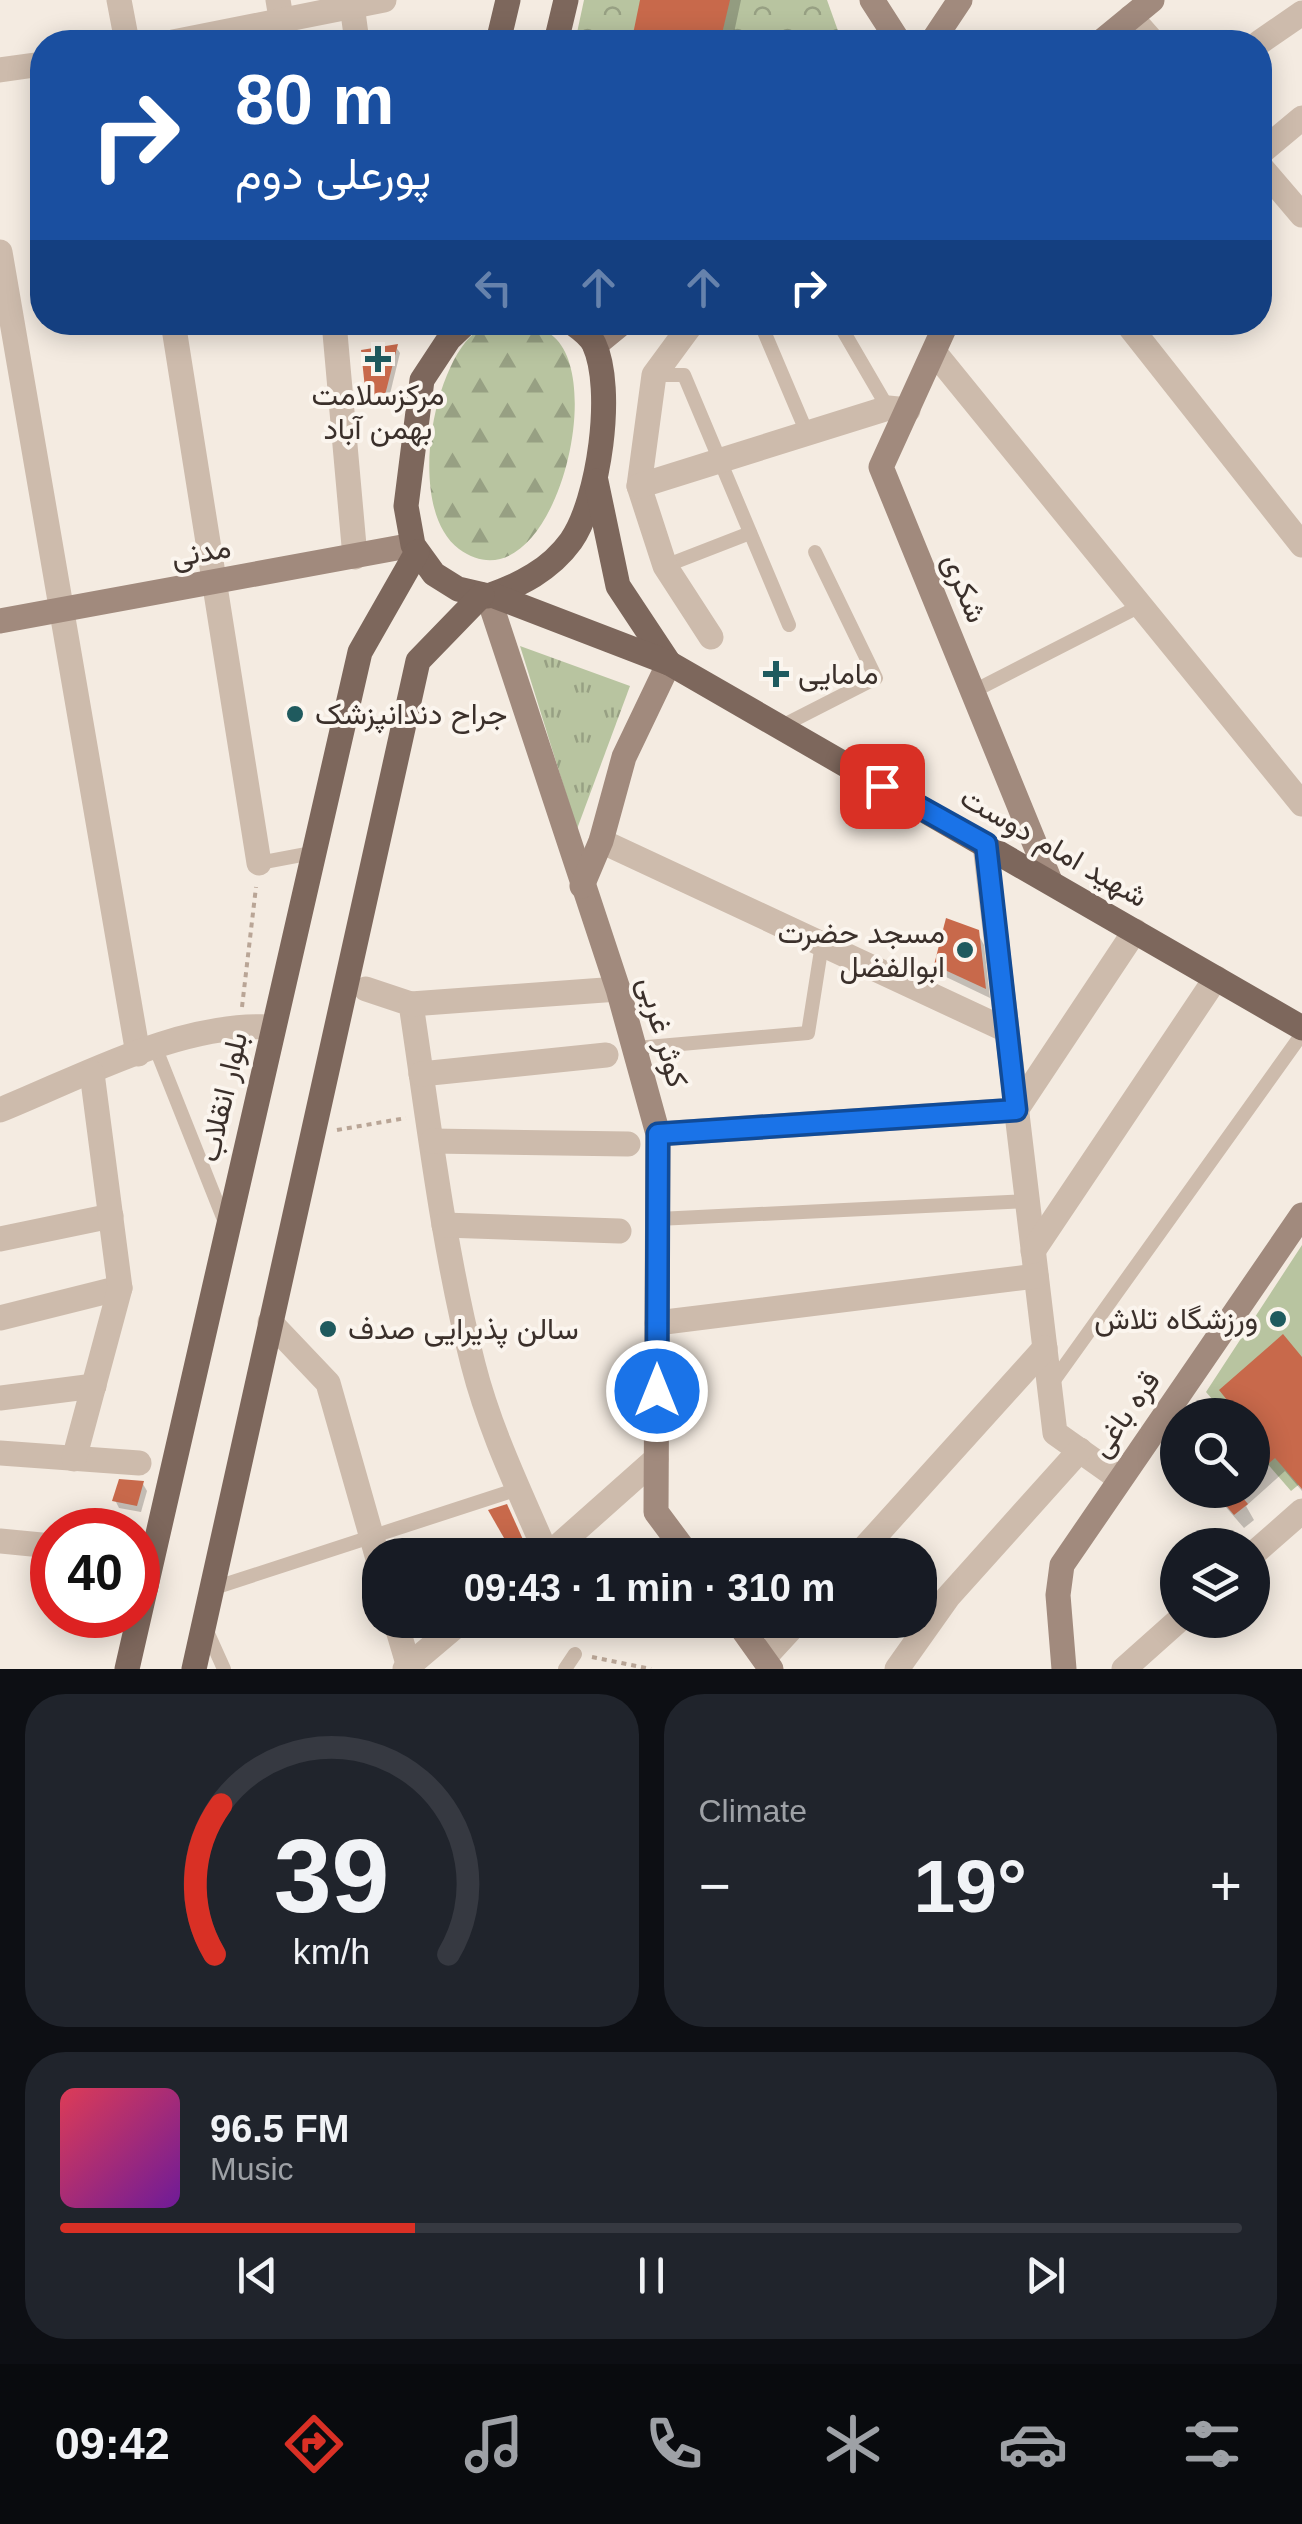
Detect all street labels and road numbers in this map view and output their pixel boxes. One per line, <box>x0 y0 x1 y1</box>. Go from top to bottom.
street label: مدنی <box>169 530 234 575</box>
street label: شکری <box>935 548 994 628</box>
street label: شهید امام دوست <box>954 780 1153 916</box>
street label: کوثر غربی <box>630 973 695 1091</box>
street label: بلوار انقلاب <box>192 1029 255 1165</box>
street label: قره باغی <box>1083 1364 1168 1464</box>

